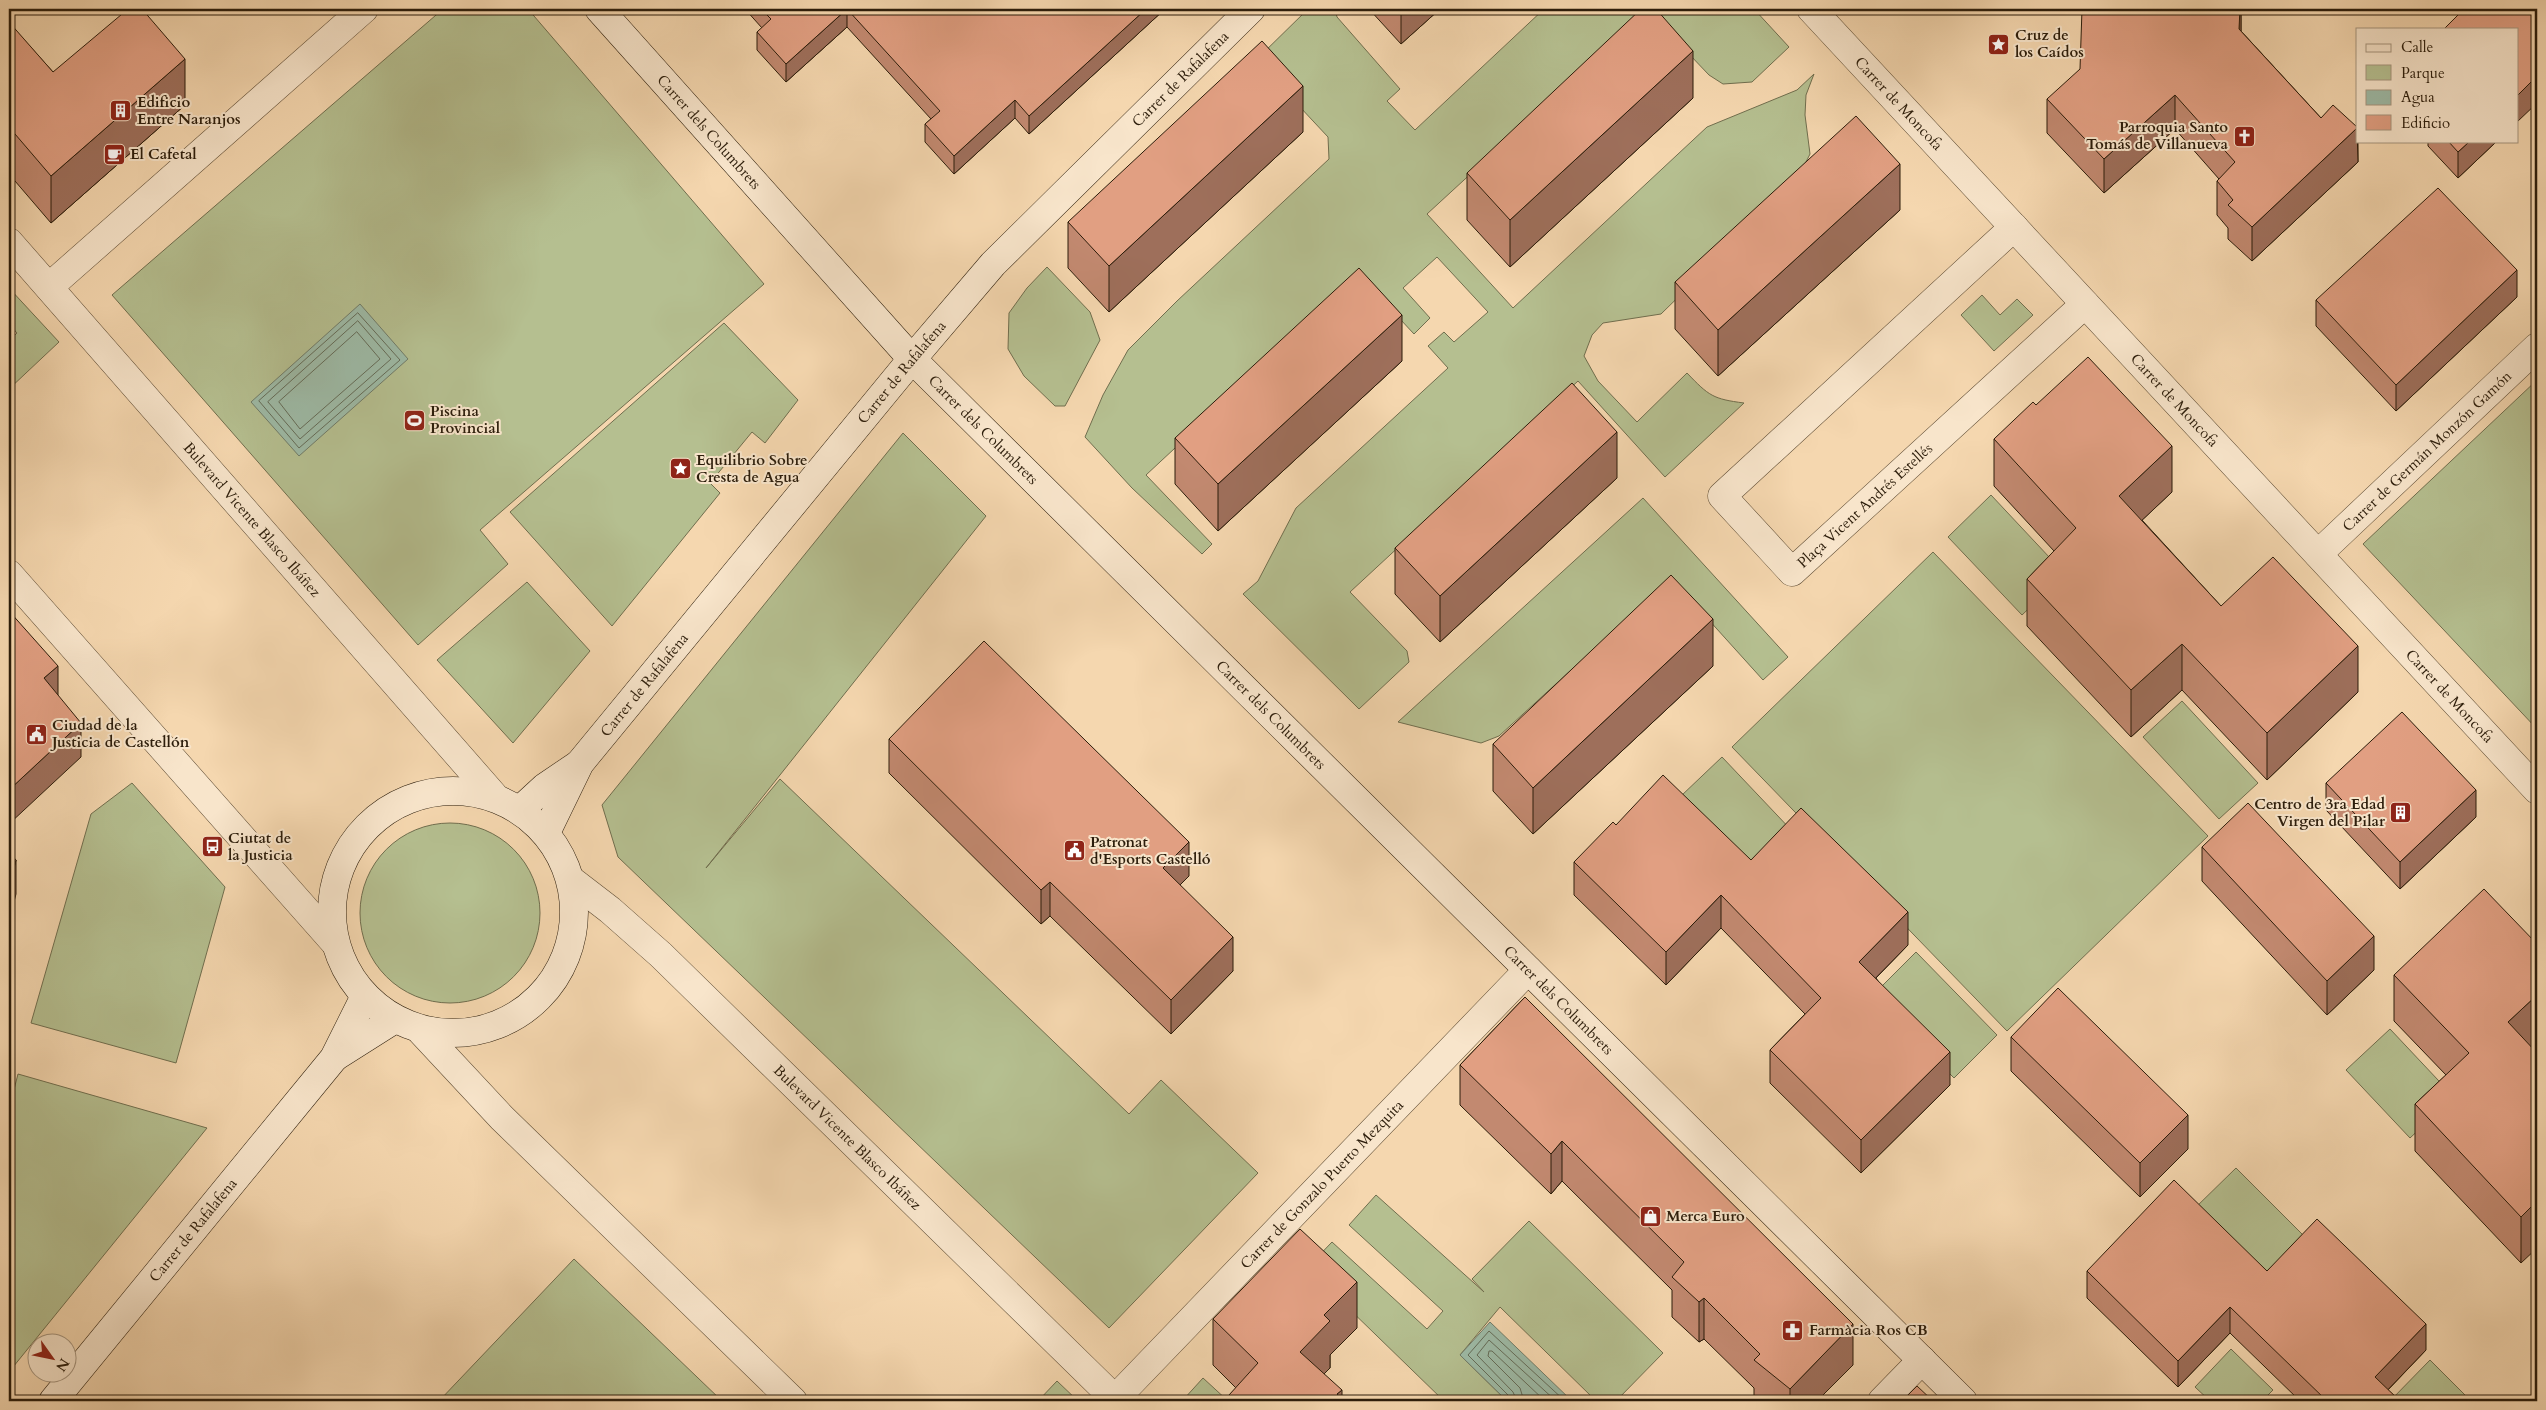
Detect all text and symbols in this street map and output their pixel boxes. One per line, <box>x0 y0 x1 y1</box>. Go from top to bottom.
place label: Cruz de los Caídos <box>2015 25 2084 62</box>
street label: Carrer de Rafalafena <box>1128 26 1234 131</box>
legend <box>2356 28 2518 142</box>
place icon: Cruz de los Caídos <box>1987 32 2011 56</box>
text: Calle <box>2401 37 2434 57</box>
street label: Carrer de Moncofa <box>1850 52 1948 155</box>
text: Parque <box>2401 63 2445 83</box>
street label: Carrer dels Columbrets <box>652 70 766 194</box>
text: Agua <box>2401 87 2435 107</box>
place label: Edificio Entre Naranjos <box>137 92 240 129</box>
building icon: Edificio Entre Naranjos <box>109 99 133 123</box>
text: Edificio <box>2401 113 2450 133</box>
place label: Parroquia Santo Tomás de Villanueva <box>2086 117 2229 154</box>
church icon: Parroquia Santo Tomás de Villanueva <box>2232 124 2256 148</box>
cafe icon: El Cafetal <box>102 142 126 166</box>
place label: El Cafetal <box>130 144 197 164</box>
street label: Carrer de Rafalafena <box>853 316 951 428</box>
street label: Carrer de Moncofa <box>2126 349 2223 452</box>
street label: Carrer de Germán Monzón Gamón <box>2338 366 2516 536</box>
street label: Carrer dels Columbrets <box>924 371 1043 489</box>
place label: Piscina Provincial <box>430 401 501 438</box>
sports icon: Piscina Provincial <box>402 408 426 432</box>
street label: Bulevard Vicente Blasco Ibáñez <box>179 438 326 602</box>
street label: Plaça Vicent Andrés Estellés <box>1793 438 1937 572</box>
place label: Equilibrio Sobre Cresta de Agua <box>696 450 808 487</box>
place icon: Equilibrio Sobre Cresta de Agua <box>668 457 692 481</box>
street label: Carrer de Rafalafena <box>596 628 693 741</box>
street label: Carrer de Moncofa <box>2401 645 2498 747</box>
street label: Carrer dels Columbrets <box>1212 656 1330 774</box>
place label: Ciudad de la Justicia de Castellón <box>50 715 190 752</box>
public building icon: Ciudad de la Justicia de Castellón <box>24 722 48 746</box>
place label: Centro de 3ra Edad Virgen del Pilar <box>2254 794 2386 831</box>
building icon: Centro de 3ra Edad Virgen del Pilar <box>2389 801 2413 825</box>
place label: Ciutat de la Justicia <box>228 828 293 865</box>
place label: Patronat d'Esports Castelló <box>1090 832 1211 869</box>
bus stop icon: Ciutat de la Justicia <box>200 835 224 859</box>
public building icon: Patronat d'Esports Castelló <box>1062 839 1086 863</box>
street label: Carrer dels Columbrets <box>1499 941 1618 1059</box>
street label: Bulevard Vicente Blasco Ibáñez <box>769 1060 926 1215</box>
street label: Carrer de Gonzalo Puerto Mezquita <box>1236 1095 1408 1273</box>
street label: Carrer de Rafalafena <box>145 1174 242 1286</box>
shop icon: Merca Euro <box>1638 1204 1662 1228</box>
place label: Merca Euro <box>1666 1206 1745 1226</box>
pharmacy icon: Farmàcia Ros CB <box>1781 1318 1805 1342</box>
place label: Farmàcia Ros CB <box>1809 1320 1928 1340</box>
north arrow <box>28 1332 78 1382</box>
text: N <box>51 1355 74 1375</box>

